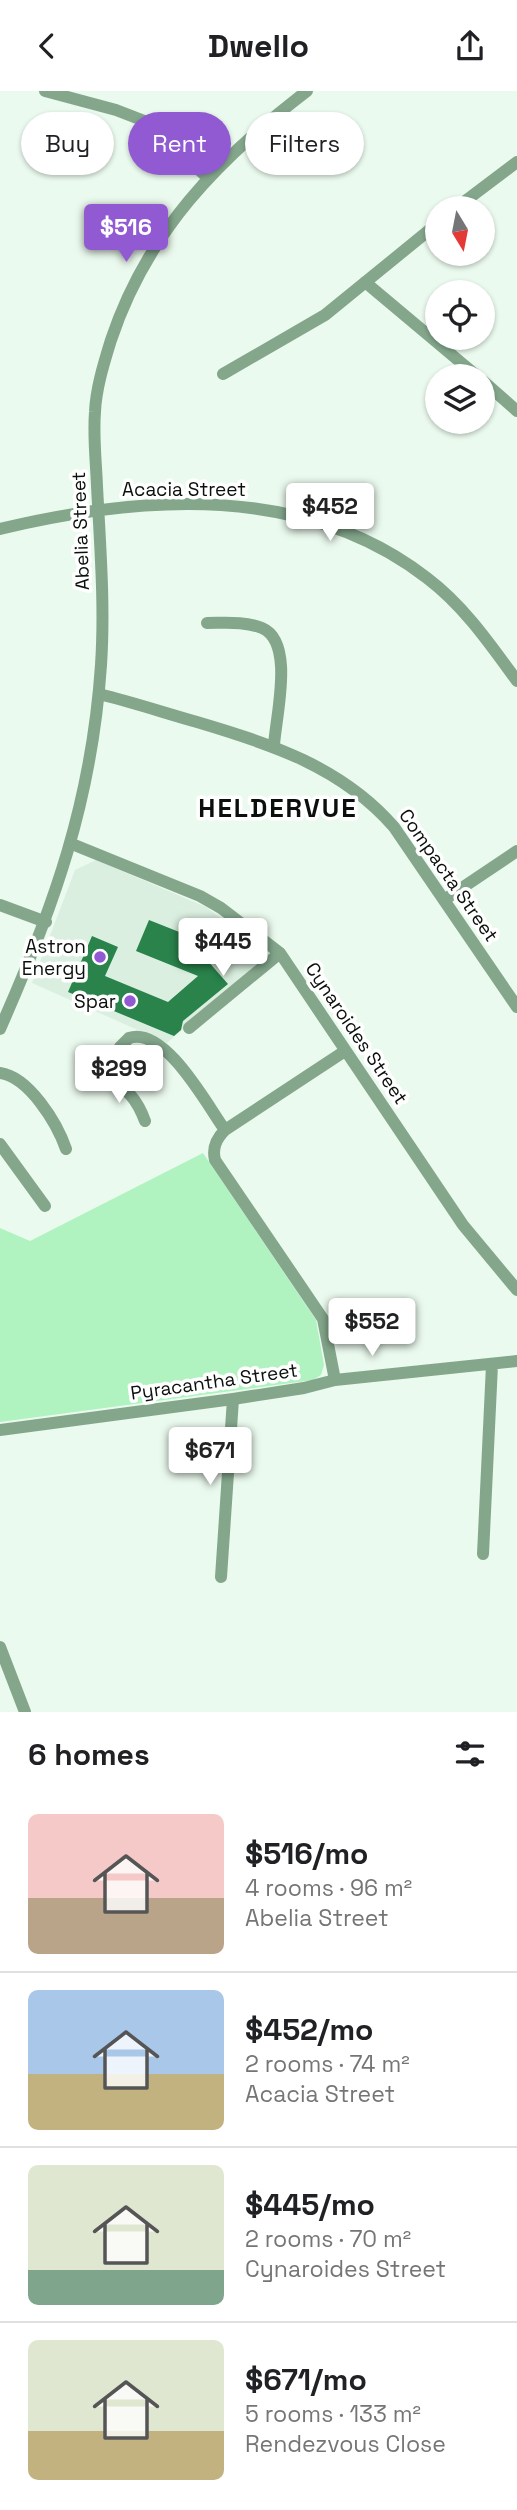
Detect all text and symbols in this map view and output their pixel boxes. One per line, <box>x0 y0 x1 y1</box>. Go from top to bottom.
text: Dwello <box>208 26 309 66</box>
icon: back <box>28 27 66 65</box>
icon: share <box>451 27 489 65</box>
chip: Buy <box>21 112 114 175</box>
chip: Rent <box>128 112 231 175</box>
chip: Filters <box>245 112 364 175</box>
north arrow <box>425 196 495 266</box>
map controls <box>425 196 495 434</box>
pin: $516 <box>85 205 167 264</box>
text: $516 <box>100 212 152 242</box>
button: locate <box>425 280 495 350</box>
button: layers <box>425 364 495 434</box>
street label: Abelia Street <box>66 471 95 591</box>
street label: Acacia Street <box>122 477 246 502</box>
pin: $452 <box>289 483 371 543</box>
text: $452 <box>302 491 358 521</box>
district label: HELDERVUE <box>198 791 358 825</box>
street label: Compacta Street <box>393 804 504 947</box>
pin: $445 <box>182 919 264 978</box>
text: $445 <box>195 926 252 956</box>
place label: Astron Energy <box>22 934 86 981</box>
marker: Astron Energy <box>92 949 108 965</box>
street label: Cynaroides Street <box>300 957 413 1109</box>
place label: Spar <box>74 989 116 1014</box>
marker: Spar <box>122 993 138 1009</box>
pin: $299 <box>78 1045 160 1105</box>
text: $299 <box>91 1053 147 1083</box>
pin: $552 <box>331 1299 413 1358</box>
text: $552 <box>344 1306 400 1336</box>
street label: Pyracantha Street <box>129 1357 299 1406</box>
pin: $671 <box>169 1427 251 1487</box>
text: $671 <box>185 1435 235 1465</box>
text: 6 homes <box>28 1735 150 1774</box>
icon: filters <box>451 1735 489 1773</box>
text: $516/mo <box>245 1834 368 1873</box>
icon: home <box>84 1842 168 1926</box>
text: 4 rooms · 96 m² <box>245 1873 412 1903</box>
text: Abelia Street <box>245 1903 389 1933</box>
text: $452/mo <box>245 2010 373 2049</box>
icon: home <box>84 2018 168 2102</box>
text: 2 rooms · 74 m² <box>245 2049 410 2079</box>
text: Acacia Street <box>245 2079 395 2109</box>
text: $445/mo <box>245 2185 375 2224</box>
icon: home <box>84 2193 168 2277</box>
text: 2 rooms · 70 m² <box>245 2224 411 2254</box>
text: Cynaroides Street <box>245 2254 446 2284</box>
text: $671/mo <box>245 2360 367 2399</box>
icon: home <box>84 2368 168 2452</box>
text: 5 rooms · 133 m² <box>245 2399 421 2429</box>
text: Rendezvous Close <box>245 2429 446 2459</box>

